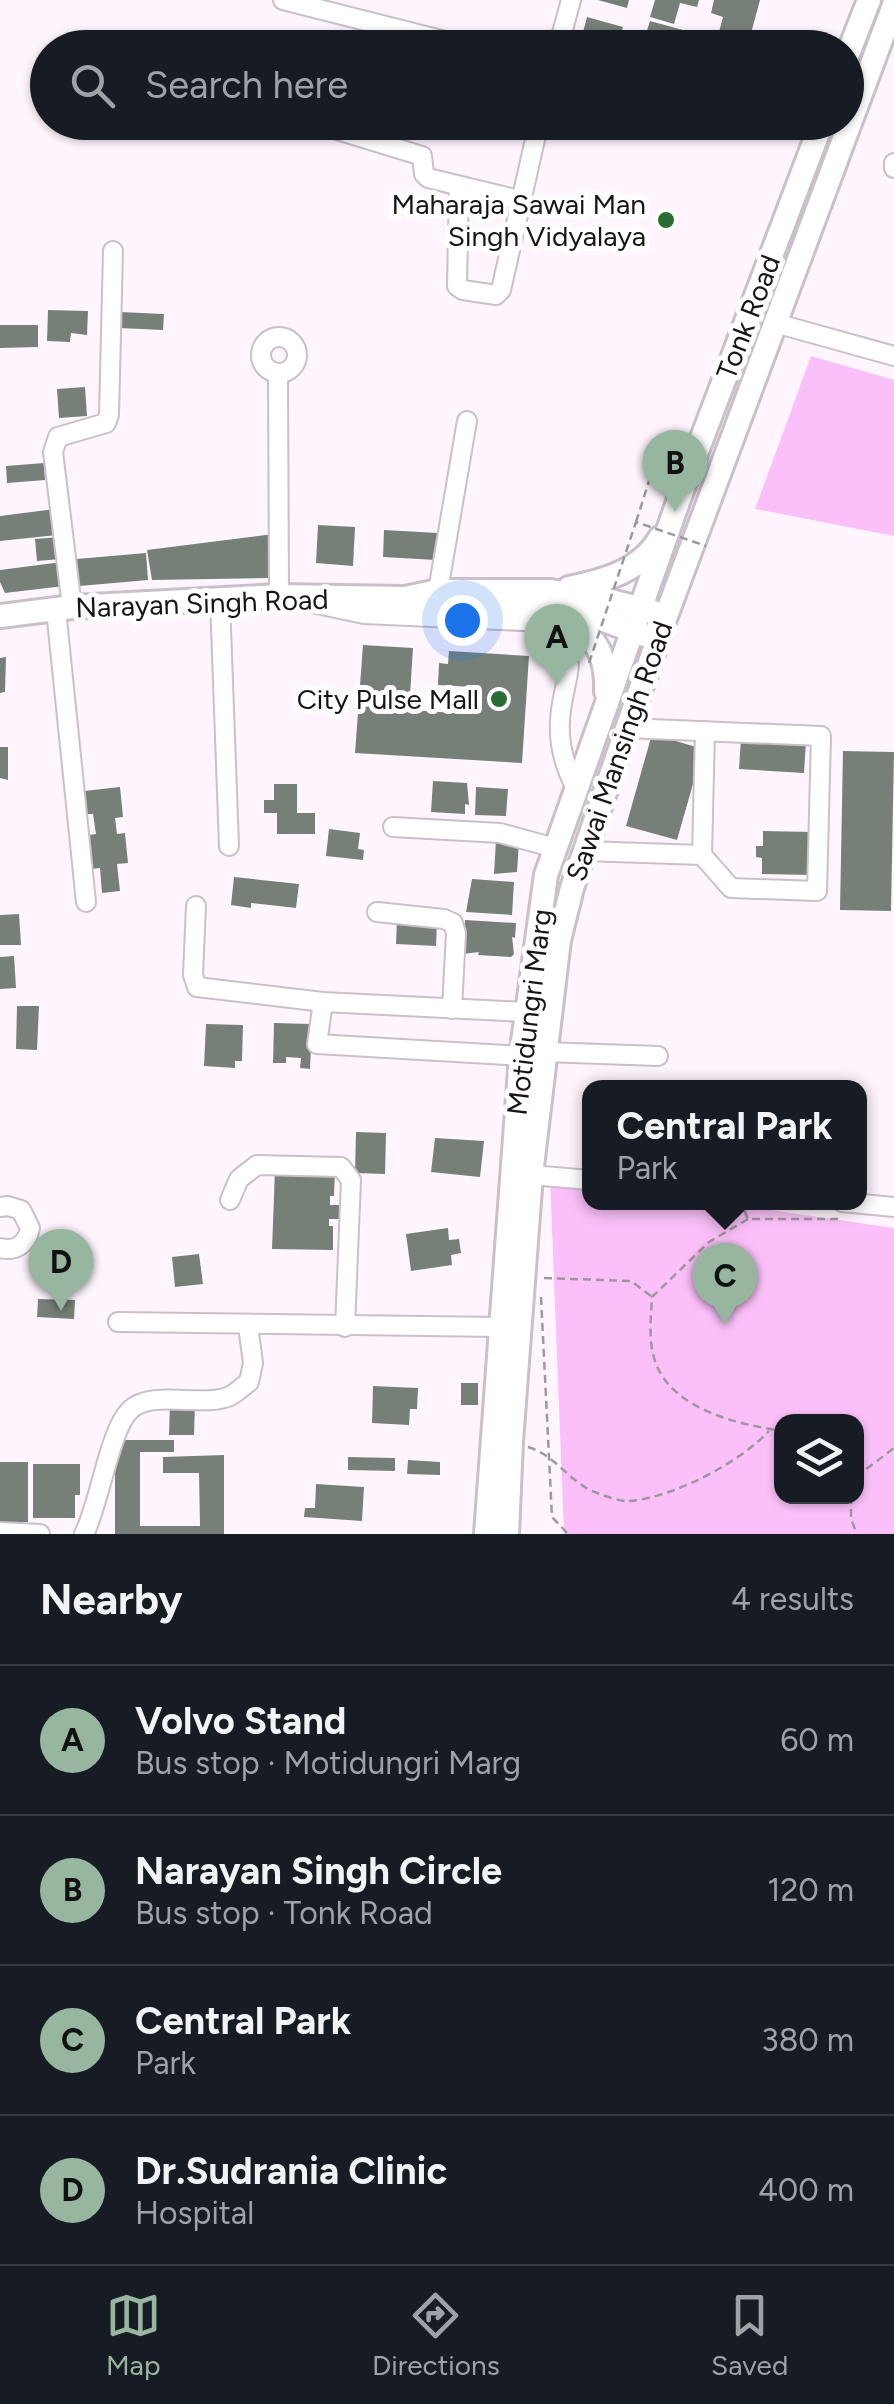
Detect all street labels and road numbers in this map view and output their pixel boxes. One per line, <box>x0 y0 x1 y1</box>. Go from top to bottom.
street label: Tonk Road <box>709 250 787 384</box>
street label: Narayan Singh Road <box>75 582 329 624</box>
street label: Sawai Mansingh Road <box>559 617 679 885</box>
street label: Motidungri Marg <box>499 907 559 1117</box>

